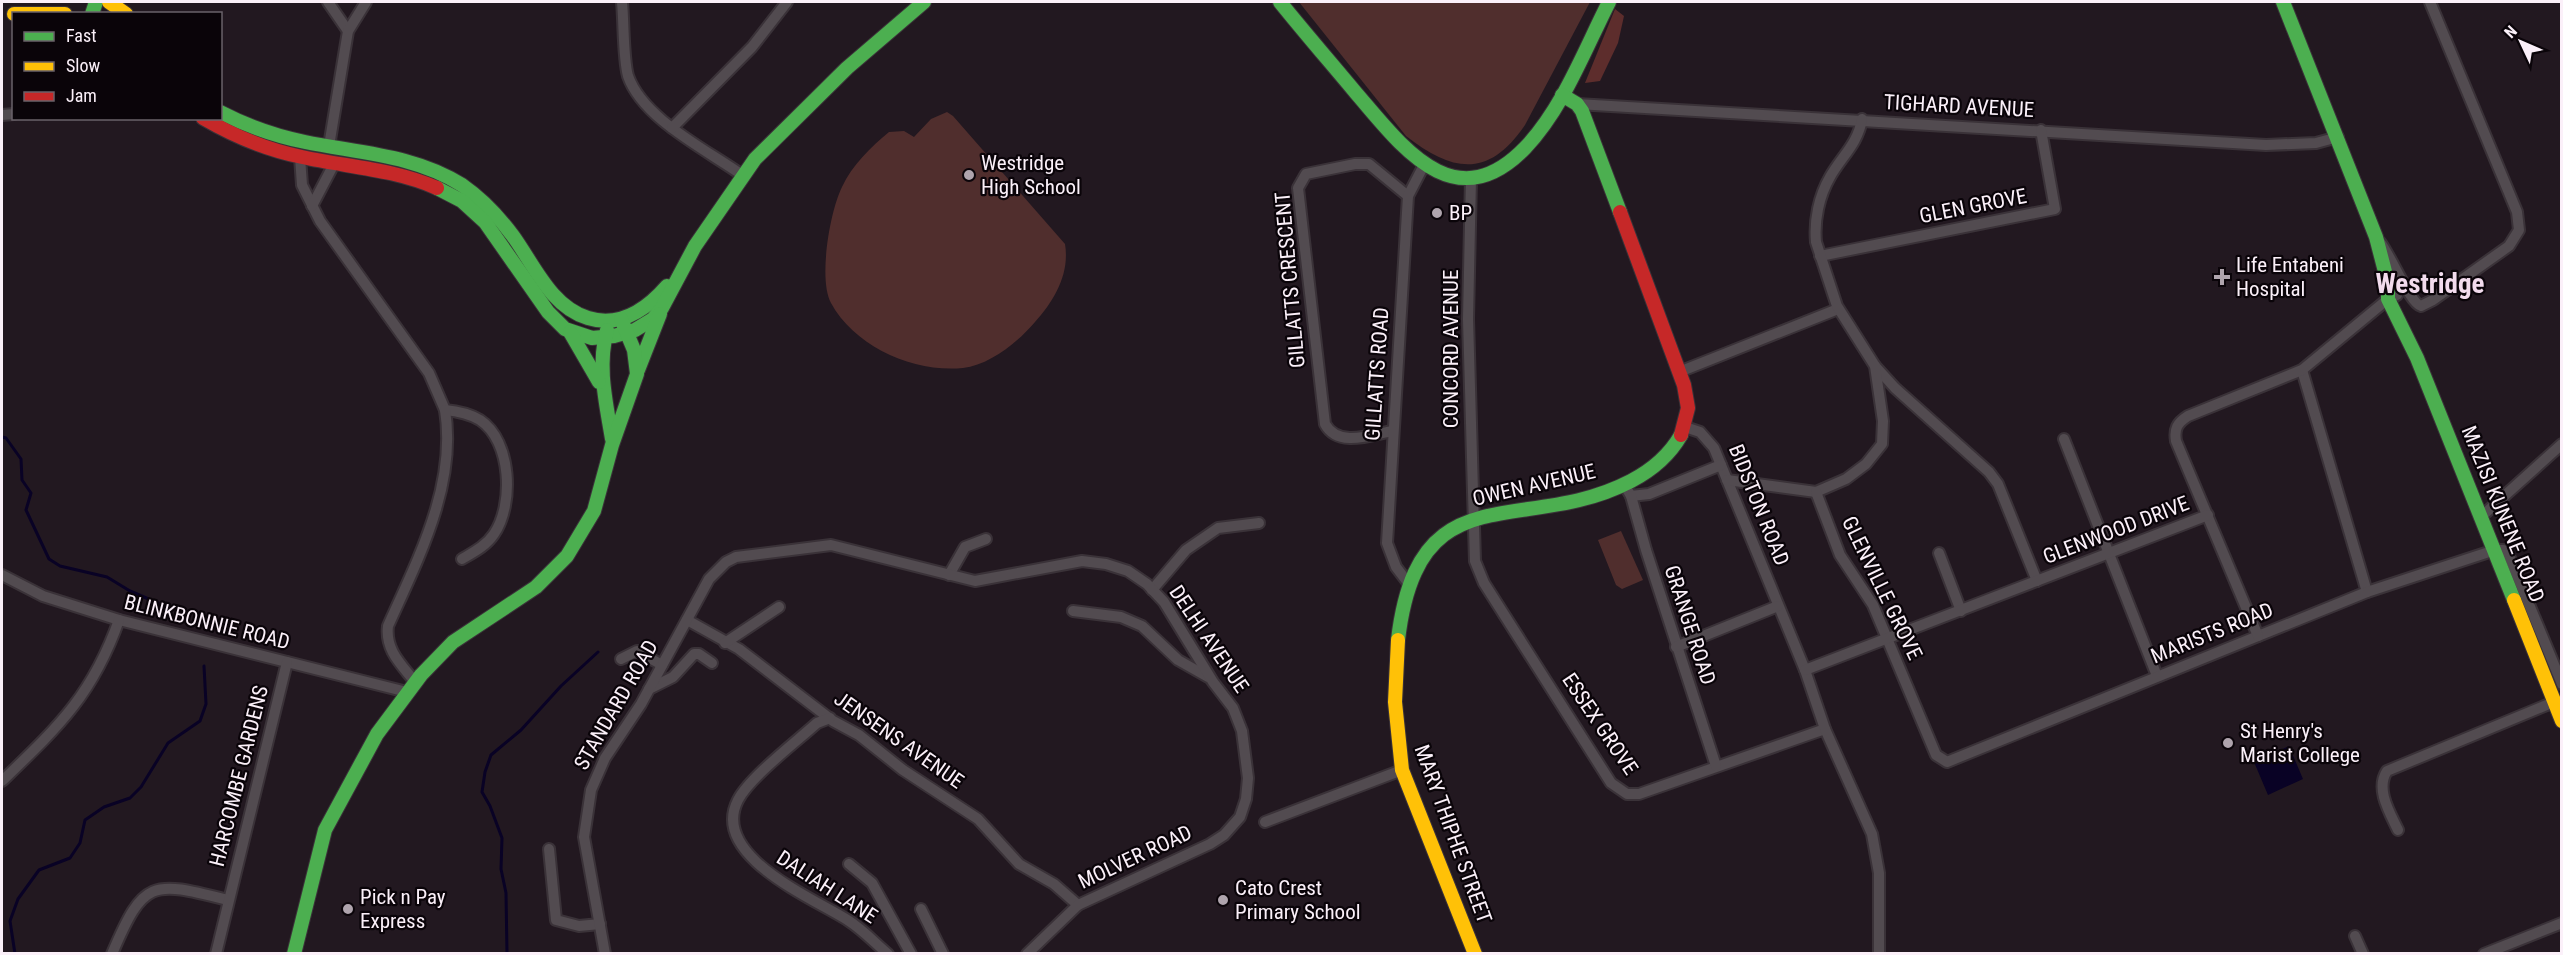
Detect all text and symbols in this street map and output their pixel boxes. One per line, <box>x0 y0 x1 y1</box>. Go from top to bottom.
legend <box>12 12 222 120</box>
north arrow <box>2491 12 2551 72</box>
text: N <box>2500 22 2521 42</box>
text: Fast <box>66 25 97 46</box>
text: Slow <box>66 55 101 76</box>
text: Jam <box>66 85 97 106</box>
street label: TIGHARD AVENUE <box>1883 90 2035 122</box>
place label: Westridge High School <box>981 151 1081 199</box>
marker: Westridge High School <box>962 168 976 182</box>
street label: GLEN GROVE <box>1917 184 2029 228</box>
street label: GILLATTS CRESCENT <box>1270 191 1310 369</box>
place label: BP <box>1449 201 1472 225</box>
marker: BP <box>1430 206 1444 220</box>
place label: Life Entabeni Hospital <box>2236 253 2344 301</box>
marker: Life Entabeni Hospital <box>2213 268 2231 286</box>
district label: Westridge <box>2376 268 2485 300</box>
street label: CONCORD AVENUE <box>1439 270 1463 428</box>
street label: GILLATTS ROAD <box>1360 306 1394 442</box>
street label: MAZISI KUNENE ROAD <box>2457 422 2549 606</box>
street label: BIDSTON ROAD <box>1724 441 1794 569</box>
street label: OWEN AVENUE <box>1470 459 1598 511</box>
street label: GLENWOOD DRIVE <box>2040 491 2192 569</box>
street label: GLENVILLE GROVE <box>1837 513 1927 663</box>
street label: GRANGE ROAD <box>1659 562 1721 688</box>
street label: DELHI AVENUE <box>1164 581 1254 697</box>
street label: BLINKBONNIE ROAD <box>122 590 292 654</box>
street label: MARISTS ROAD <box>2147 598 2277 668</box>
street label: STANDARD ROAD <box>569 636 663 774</box>
street label: ESSEX GROVE <box>1557 669 1643 779</box>
street label: HARCOMBE GARDENS <box>205 683 273 869</box>
street label: JENSENS AVENUE <box>830 686 968 794</box>
place label: St Henry's Marist College <box>2240 719 2360 767</box>
marker: St Henry's Marist College <box>2221 736 2235 750</box>
street label: MARY THIPHE STREET <box>1410 741 1497 927</box>
street label: MOLVER ROAD <box>1074 820 1196 894</box>
street label: DALIAH LANE <box>772 846 882 928</box>
place label: Cato Crest Primary School <box>1235 876 1361 924</box>
place label: Pick n Pay Express <box>360 885 446 933</box>
marker: Cato Crest Primary School <box>1216 893 1230 907</box>
marker: Pick n Pay Express <box>341 902 355 916</box>

